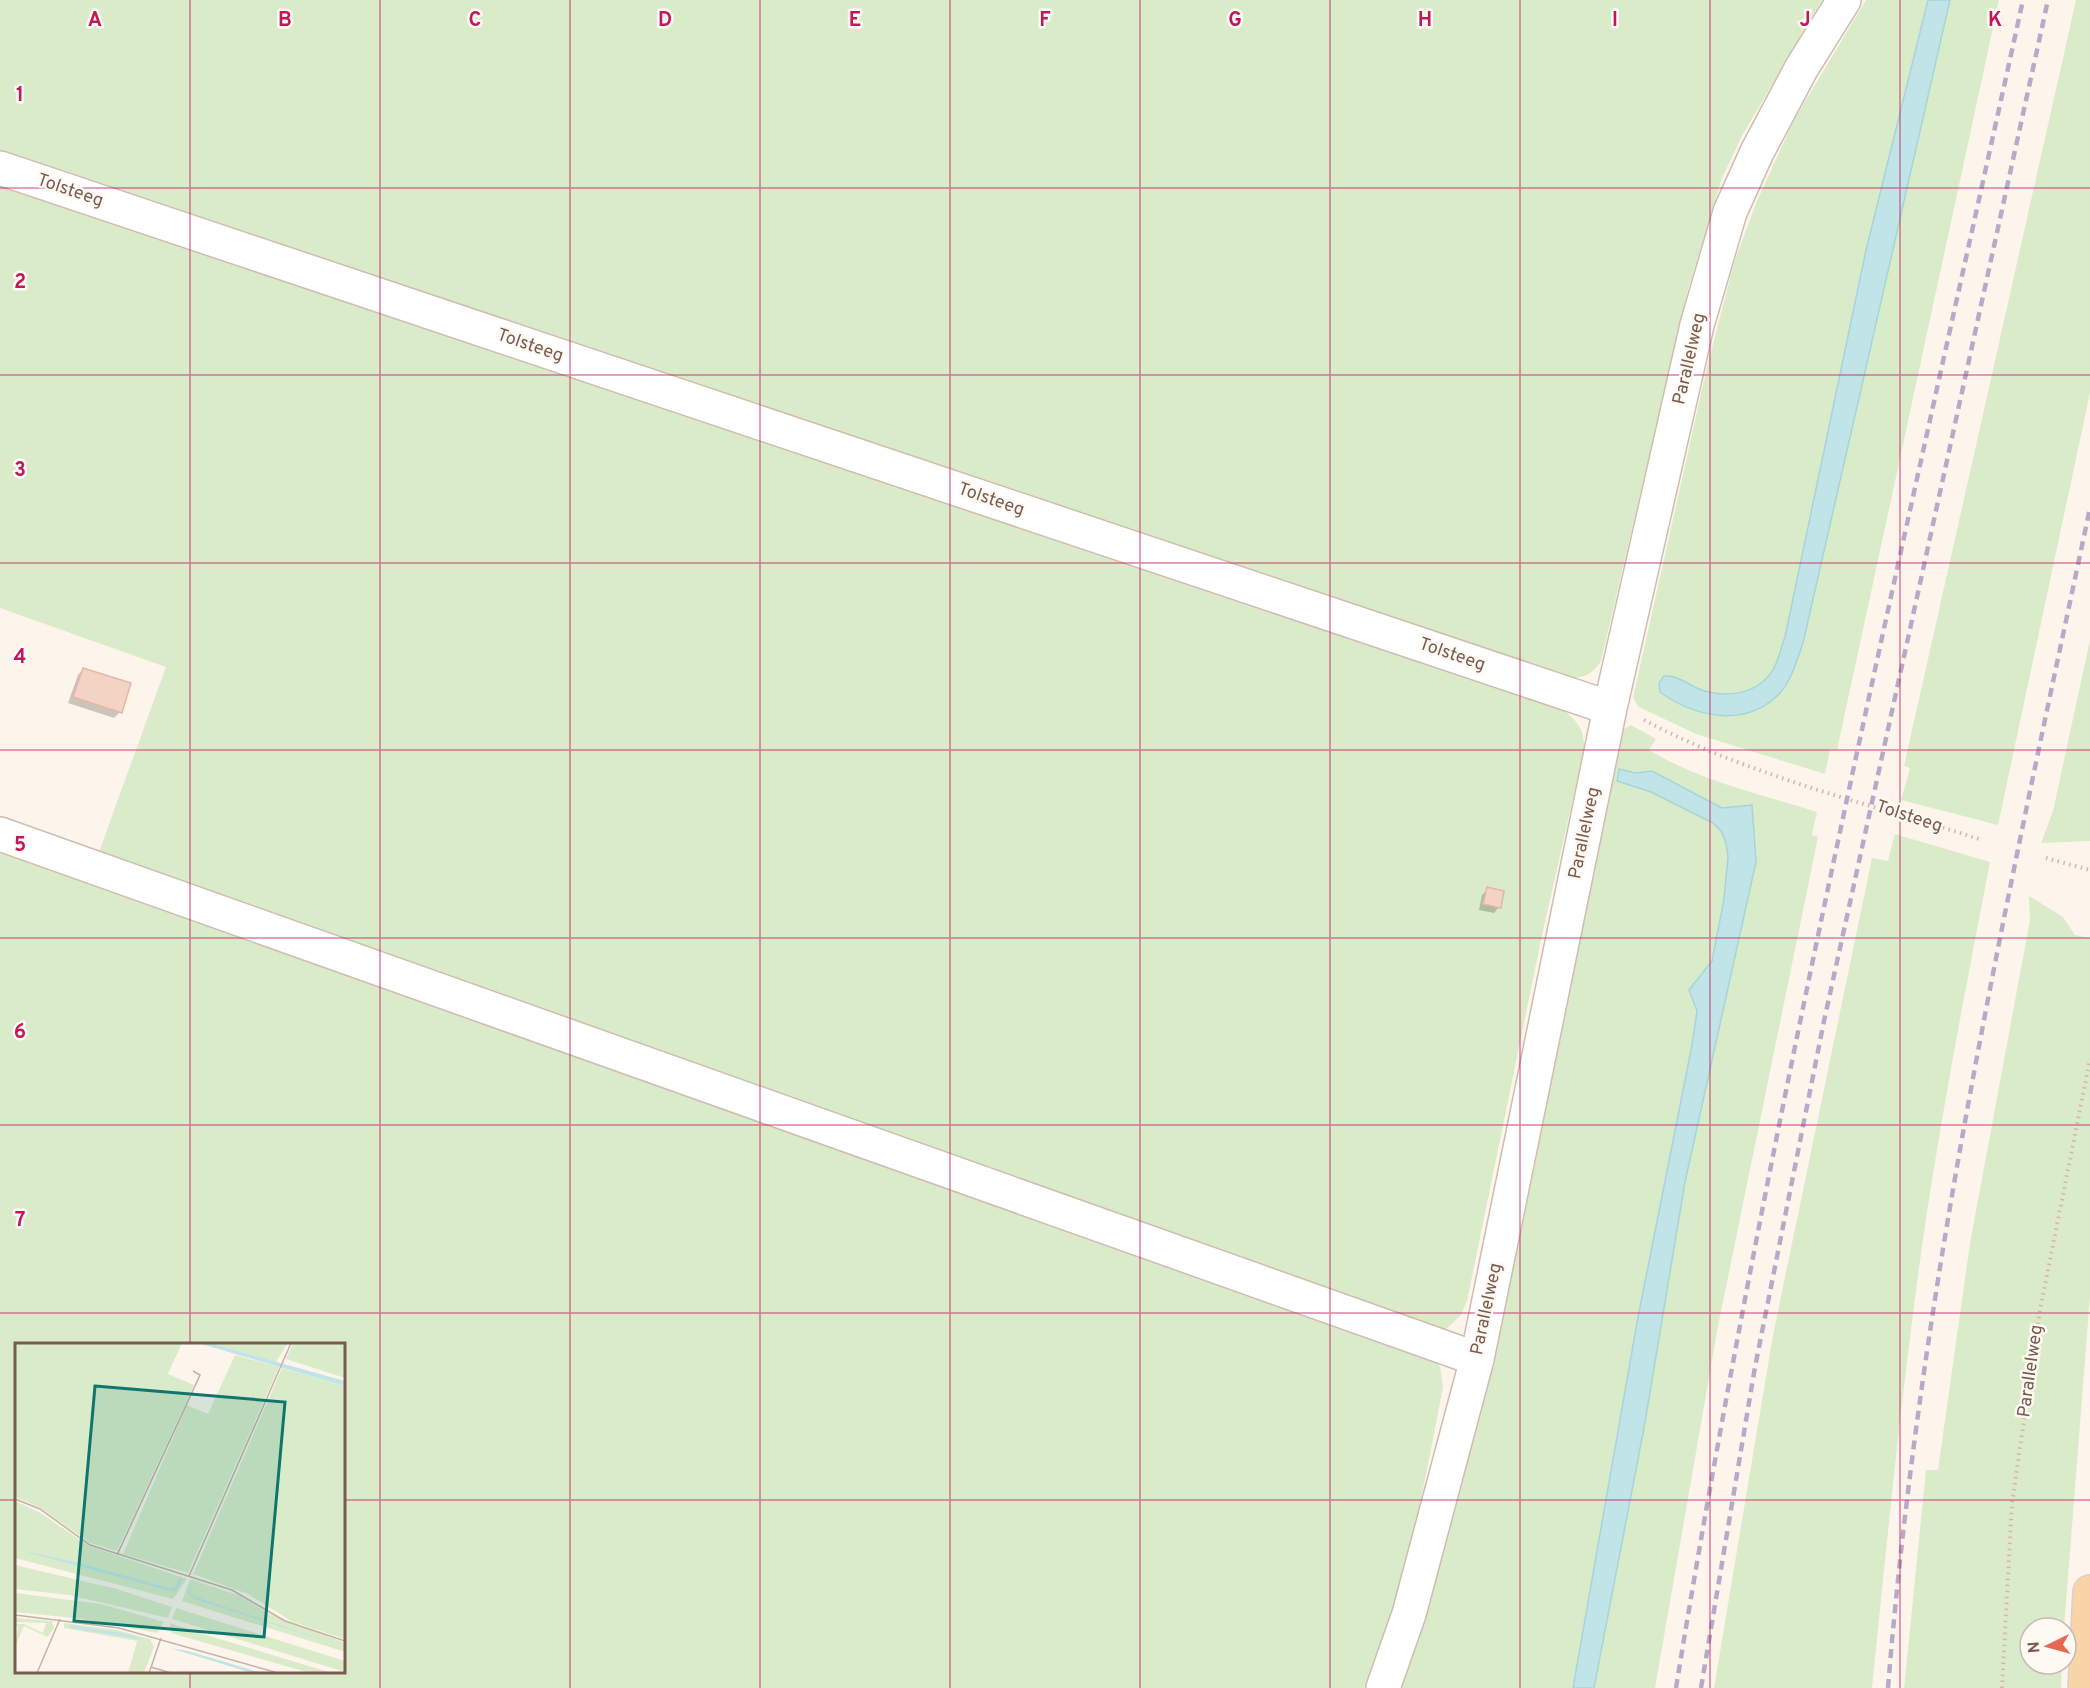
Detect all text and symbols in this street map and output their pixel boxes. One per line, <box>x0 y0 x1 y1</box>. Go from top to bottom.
text: A <box>88 8 102 34</box>
text: B <box>278 8 292 34</box>
text: C <box>469 8 481 34</box>
text: D <box>658 8 672 34</box>
text: E <box>849 8 861 34</box>
text: F <box>1039 8 1051 34</box>
text: G <box>1228 8 1242 34</box>
text: H <box>1418 8 1432 34</box>
text: I <box>1612 8 1618 34</box>
text: J <box>1799 8 1811 34</box>
text: K <box>1988 8 2002 34</box>
text: 1 <box>16 83 24 109</box>
street label: Tolsteeg <box>34 169 106 213</box>
text: 2 <box>14 270 26 296</box>
street label: Parallelweg <box>1668 311 1712 407</box>
street label: Tolsteeg <box>494 324 566 368</box>
text: 3 <box>14 458 26 484</box>
street label: Tolsteeg <box>955 478 1027 522</box>
street label: Tolsteeg <box>1416 633 1488 677</box>
text: 4 <box>14 645 26 671</box>
street label: Parallelweg <box>1564 785 1606 881</box>
street label: Tolsteeg <box>1873 795 1945 839</box>
text: 5 <box>14 833 26 859</box>
text: 6 <box>14 1020 26 1046</box>
text: 7 <box>15 1208 25 1234</box>
street label: Parallelweg <box>1466 1261 1508 1357</box>
street label: Parallelweg <box>2013 1323 2049 1419</box>
inset map <box>15 1343 345 1673</box>
north arrow <box>2018 1616 2078 1676</box>
text: N <box>2025 1641 2046 1654</box>

